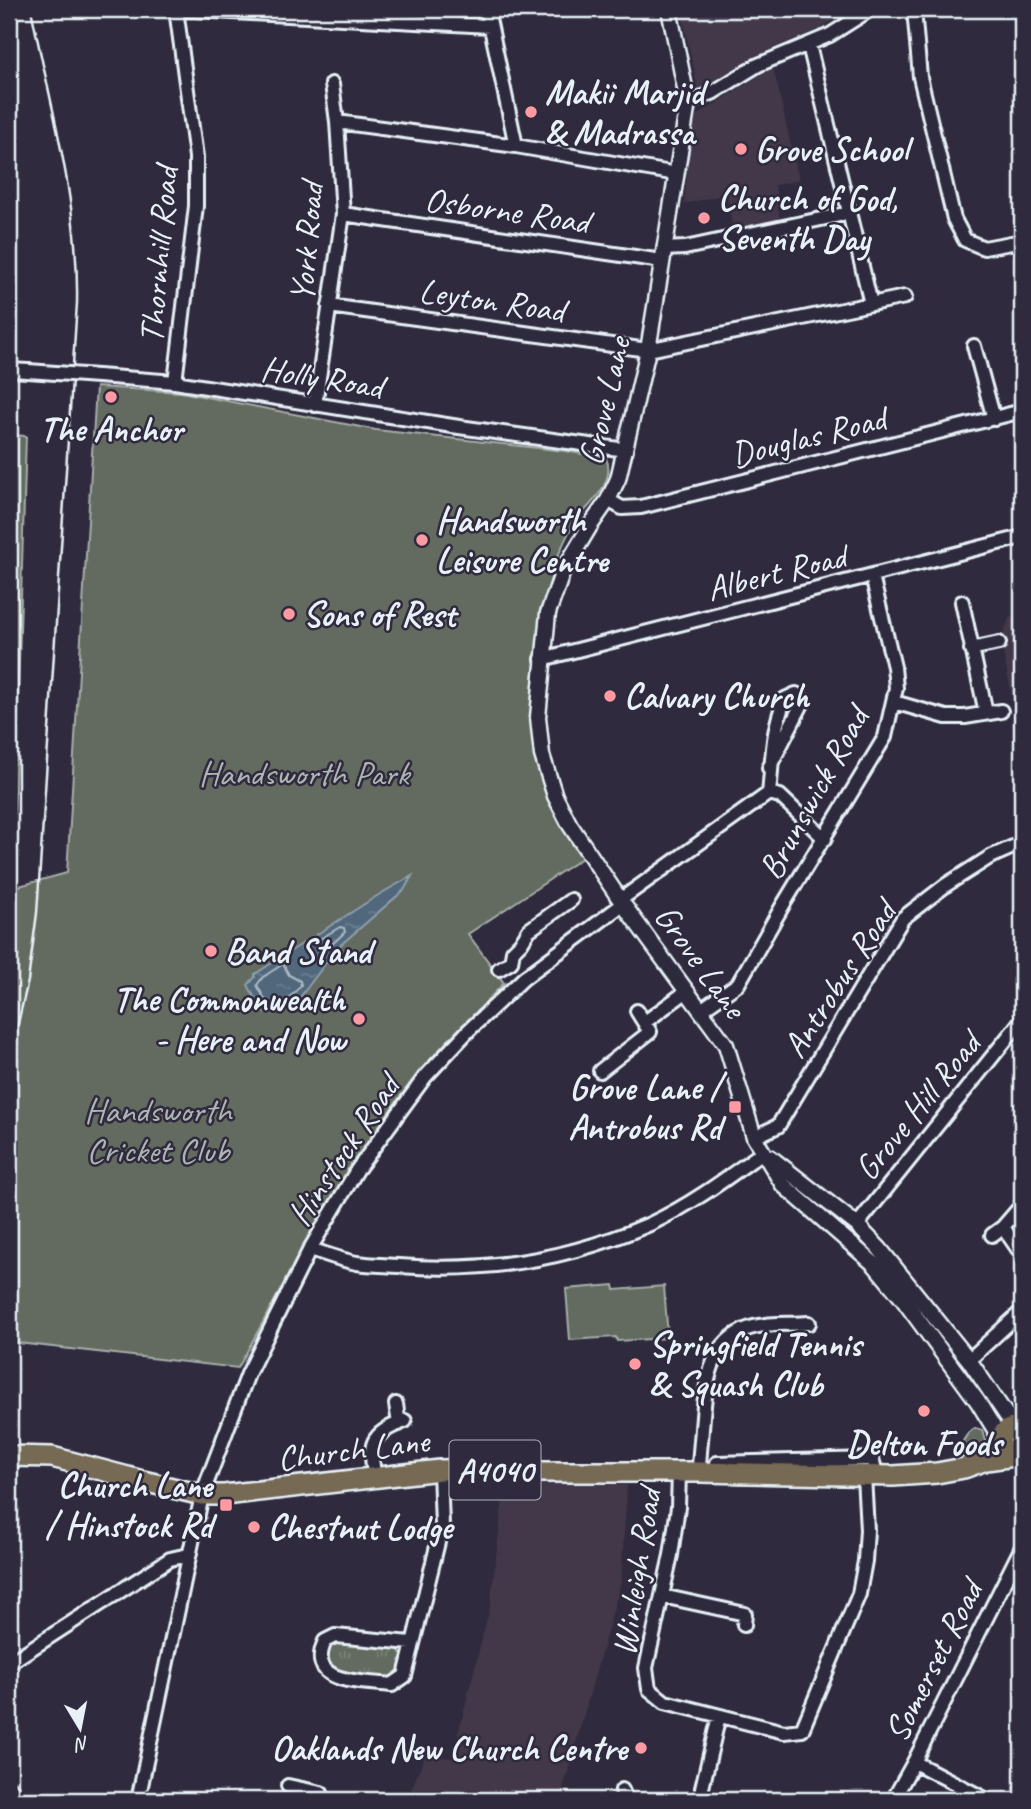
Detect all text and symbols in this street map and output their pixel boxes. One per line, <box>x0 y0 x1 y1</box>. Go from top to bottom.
place label: Makii Marjid & Madrassa <box>545 70 709 155</box>
marker: Makii Marjid & Madrassa <box>523 104 539 120</box>
place label: Grove School <box>755 127 915 172</box>
marker: Grove School <box>733 141 749 157</box>
street label: Thornhill Road <box>128 160 189 345</box>
street label: York Road <box>279 175 335 304</box>
place label: Church of God, Seventh Day <box>718 176 898 261</box>
street label: Osborne Road <box>422 177 597 245</box>
marker: Church of God, Seventh Day <box>696 210 712 226</box>
street label: Leyton Road <box>416 268 573 334</box>
street label: Grove Lane <box>568 330 642 469</box>
street label: Holly Road <box>258 346 391 410</box>
marker: The Anchor <box>103 389 119 405</box>
street label: Douglas Road <box>726 394 895 477</box>
place label: The Anchor <box>40 407 186 452</box>
place label: Handsworth Leisure Centre <box>436 498 610 583</box>
marker: Handsworth Leisure Centre <box>414 532 430 548</box>
street label: Albert Road <box>702 532 855 611</box>
place label: Sons of Rest <box>303 592 460 637</box>
marker: Sons of Rest <box>281 606 297 622</box>
place label: Calvary Church <box>624 674 811 719</box>
marker: Calvary Church <box>602 688 618 704</box>
street label: Brunswick Road <box>748 695 882 887</box>
park label: Handsworth Park <box>199 751 411 796</box>
street label: Antrobus Road <box>772 888 910 1066</box>
street label: Grove Lane <box>644 896 758 1029</box>
place label: Band Stand <box>225 929 377 974</box>
marker: Band Stand <box>203 943 219 959</box>
place label: The Commonwealth - Here and Now <box>113 977 348 1062</box>
marker: The Commonwealth - Here and Now <box>351 1011 367 1027</box>
street label: Grove Hill Road <box>844 1019 994 1189</box>
street label: Hinstock Road <box>277 1062 413 1234</box>
place label: Grove Lane / Antrobus Rd <box>569 1065 727 1150</box>
park label: Handsworth Cricket Club <box>84 1088 233 1173</box>
marker: Grove Lane / Antrobus Rd <box>727 1099 743 1115</box>
place label: Springfield Tennis & Squash Club <box>649 1322 865 1407</box>
marker: Springfield Tennis & Squash Club <box>627 1356 643 1372</box>
marker: Delton Foods <box>916 1403 932 1419</box>
street label: Church Lane <box>275 1418 434 1481</box>
place label: Delton Foods <box>847 1421 1005 1466</box>
road number: A4040 <box>449 1440 540 1500</box>
place label: Church Lane / Hinstock Rd <box>45 1463 218 1548</box>
street label: Winleigh Road <box>601 1480 673 1659</box>
marker: Church Lane / Hinstock Rd <box>218 1497 234 1513</box>
place label: Chestnut Lodge <box>268 1505 455 1550</box>
marker: Chestnut Lodge <box>246 1519 262 1535</box>
street label: Somerset Road <box>874 1569 995 1749</box>
north arrow <box>46 1694 116 1764</box>
place label: Oaklands New Church Centre <box>271 1726 629 1771</box>
text: N <box>72 1731 91 1757</box>
marker: Oaklands New Church Centre <box>633 1740 649 1756</box>

